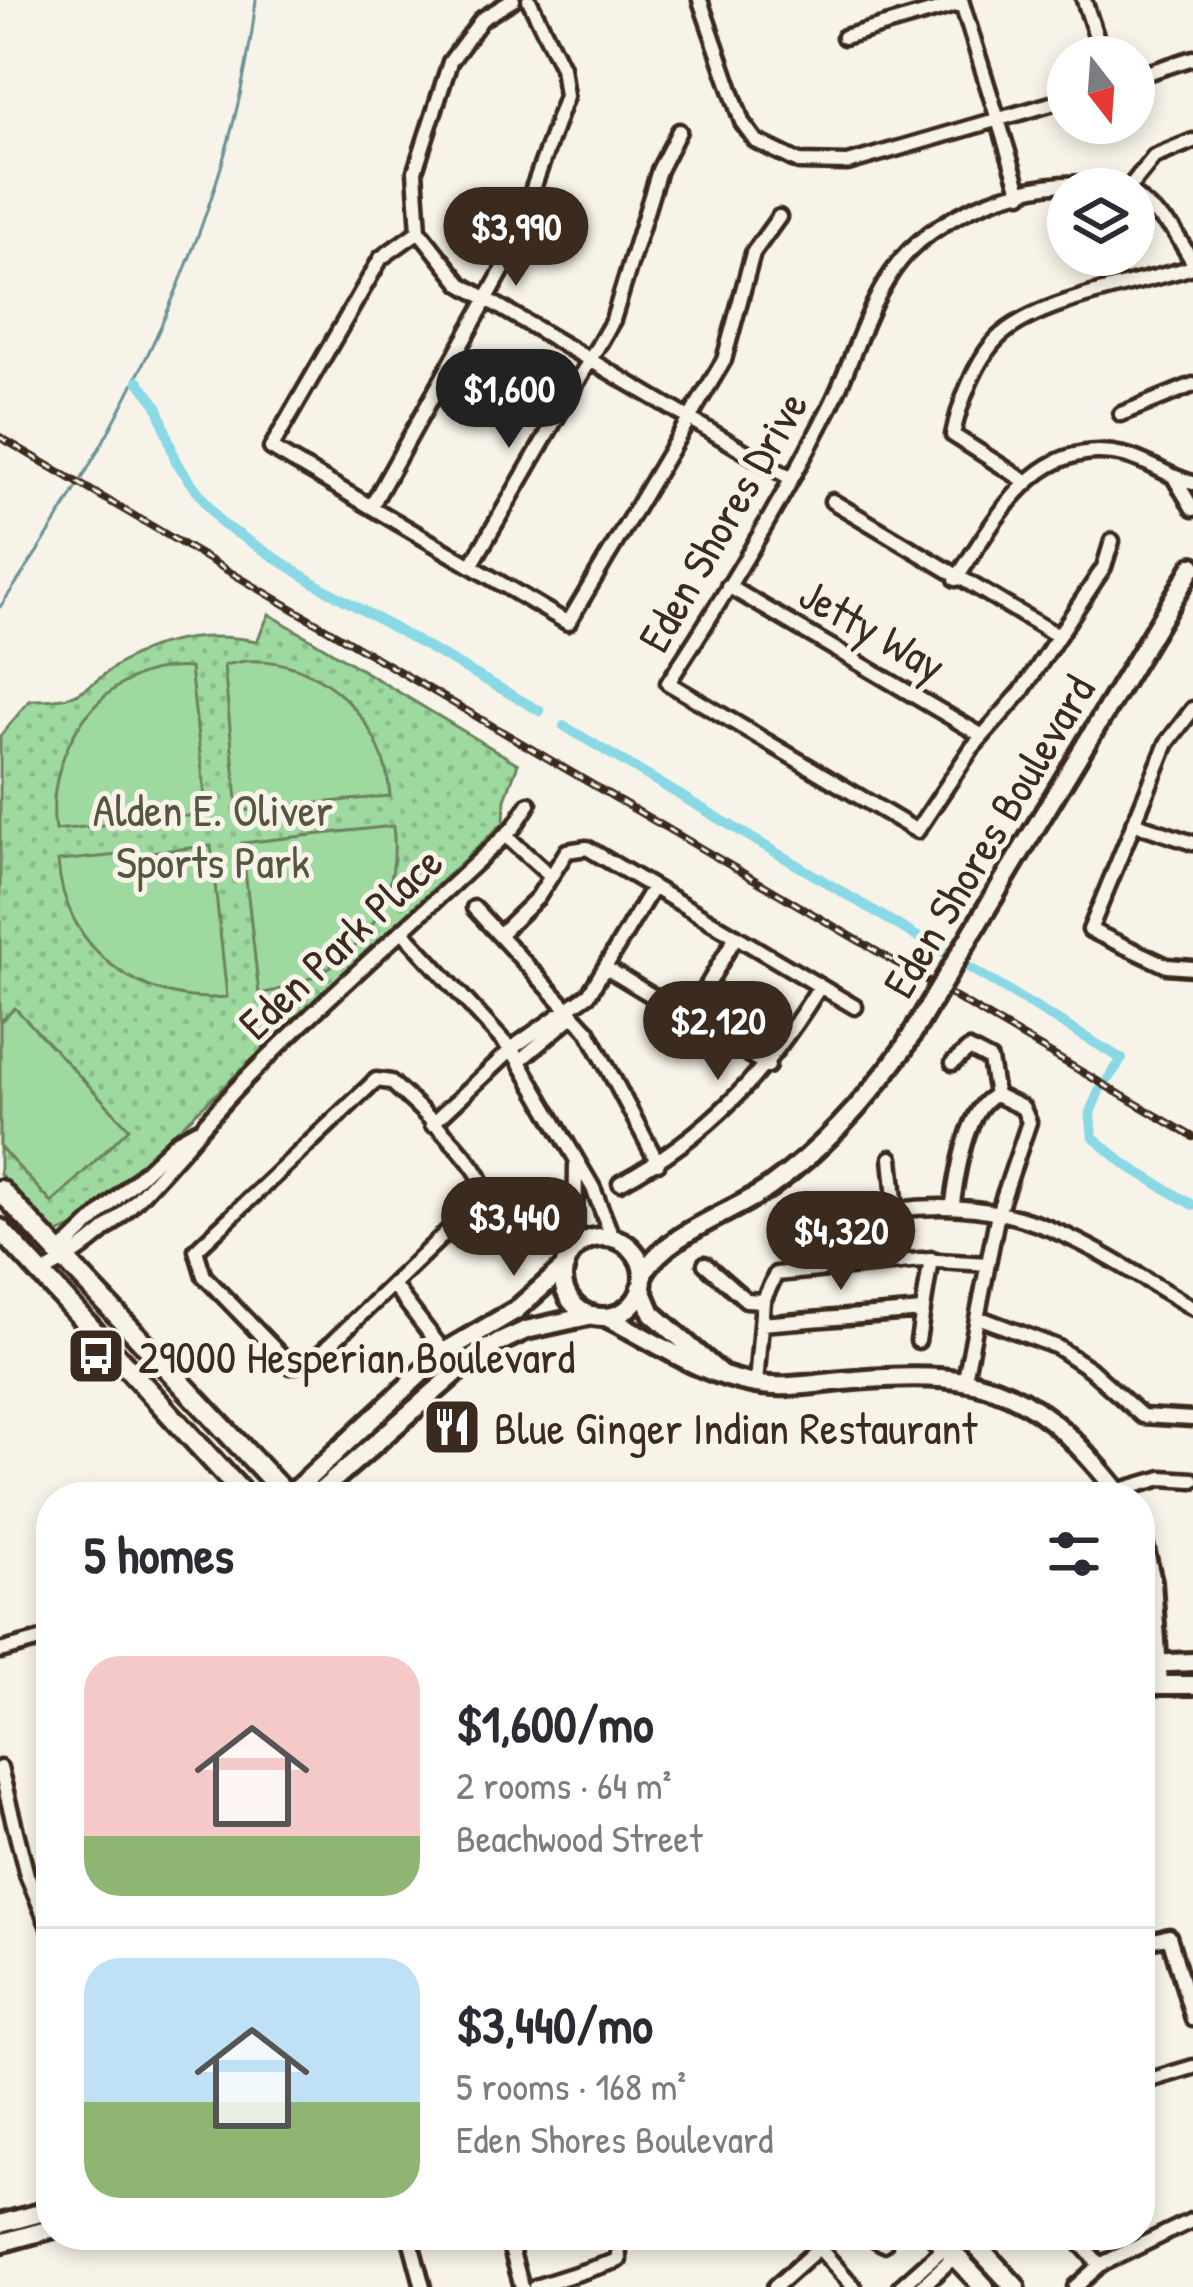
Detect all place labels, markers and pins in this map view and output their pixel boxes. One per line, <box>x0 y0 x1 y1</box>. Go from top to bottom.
pin: $3,990 <box>418 187 614 289</box>
pin: $1,600 <box>411 349 607 451</box>
pin: $2,120 <box>620 981 816 1083</box>
pin: $3,440 <box>416 1177 612 1279</box>
pin: $4,320 <box>743 1191 939 1293</box>
bus stop icon: 29000 Hesperian Boulevard <box>65 1325 127 1387</box>
place label: 29000 Hesperian Boulevard <box>138 1326 575 1387</box>
restaurant icon: Blue Ginger Indian Restaurant <box>421 1396 483 1458</box>
place label: Blue Ginger Indian Restaurant <box>494 1397 978 1458</box>

